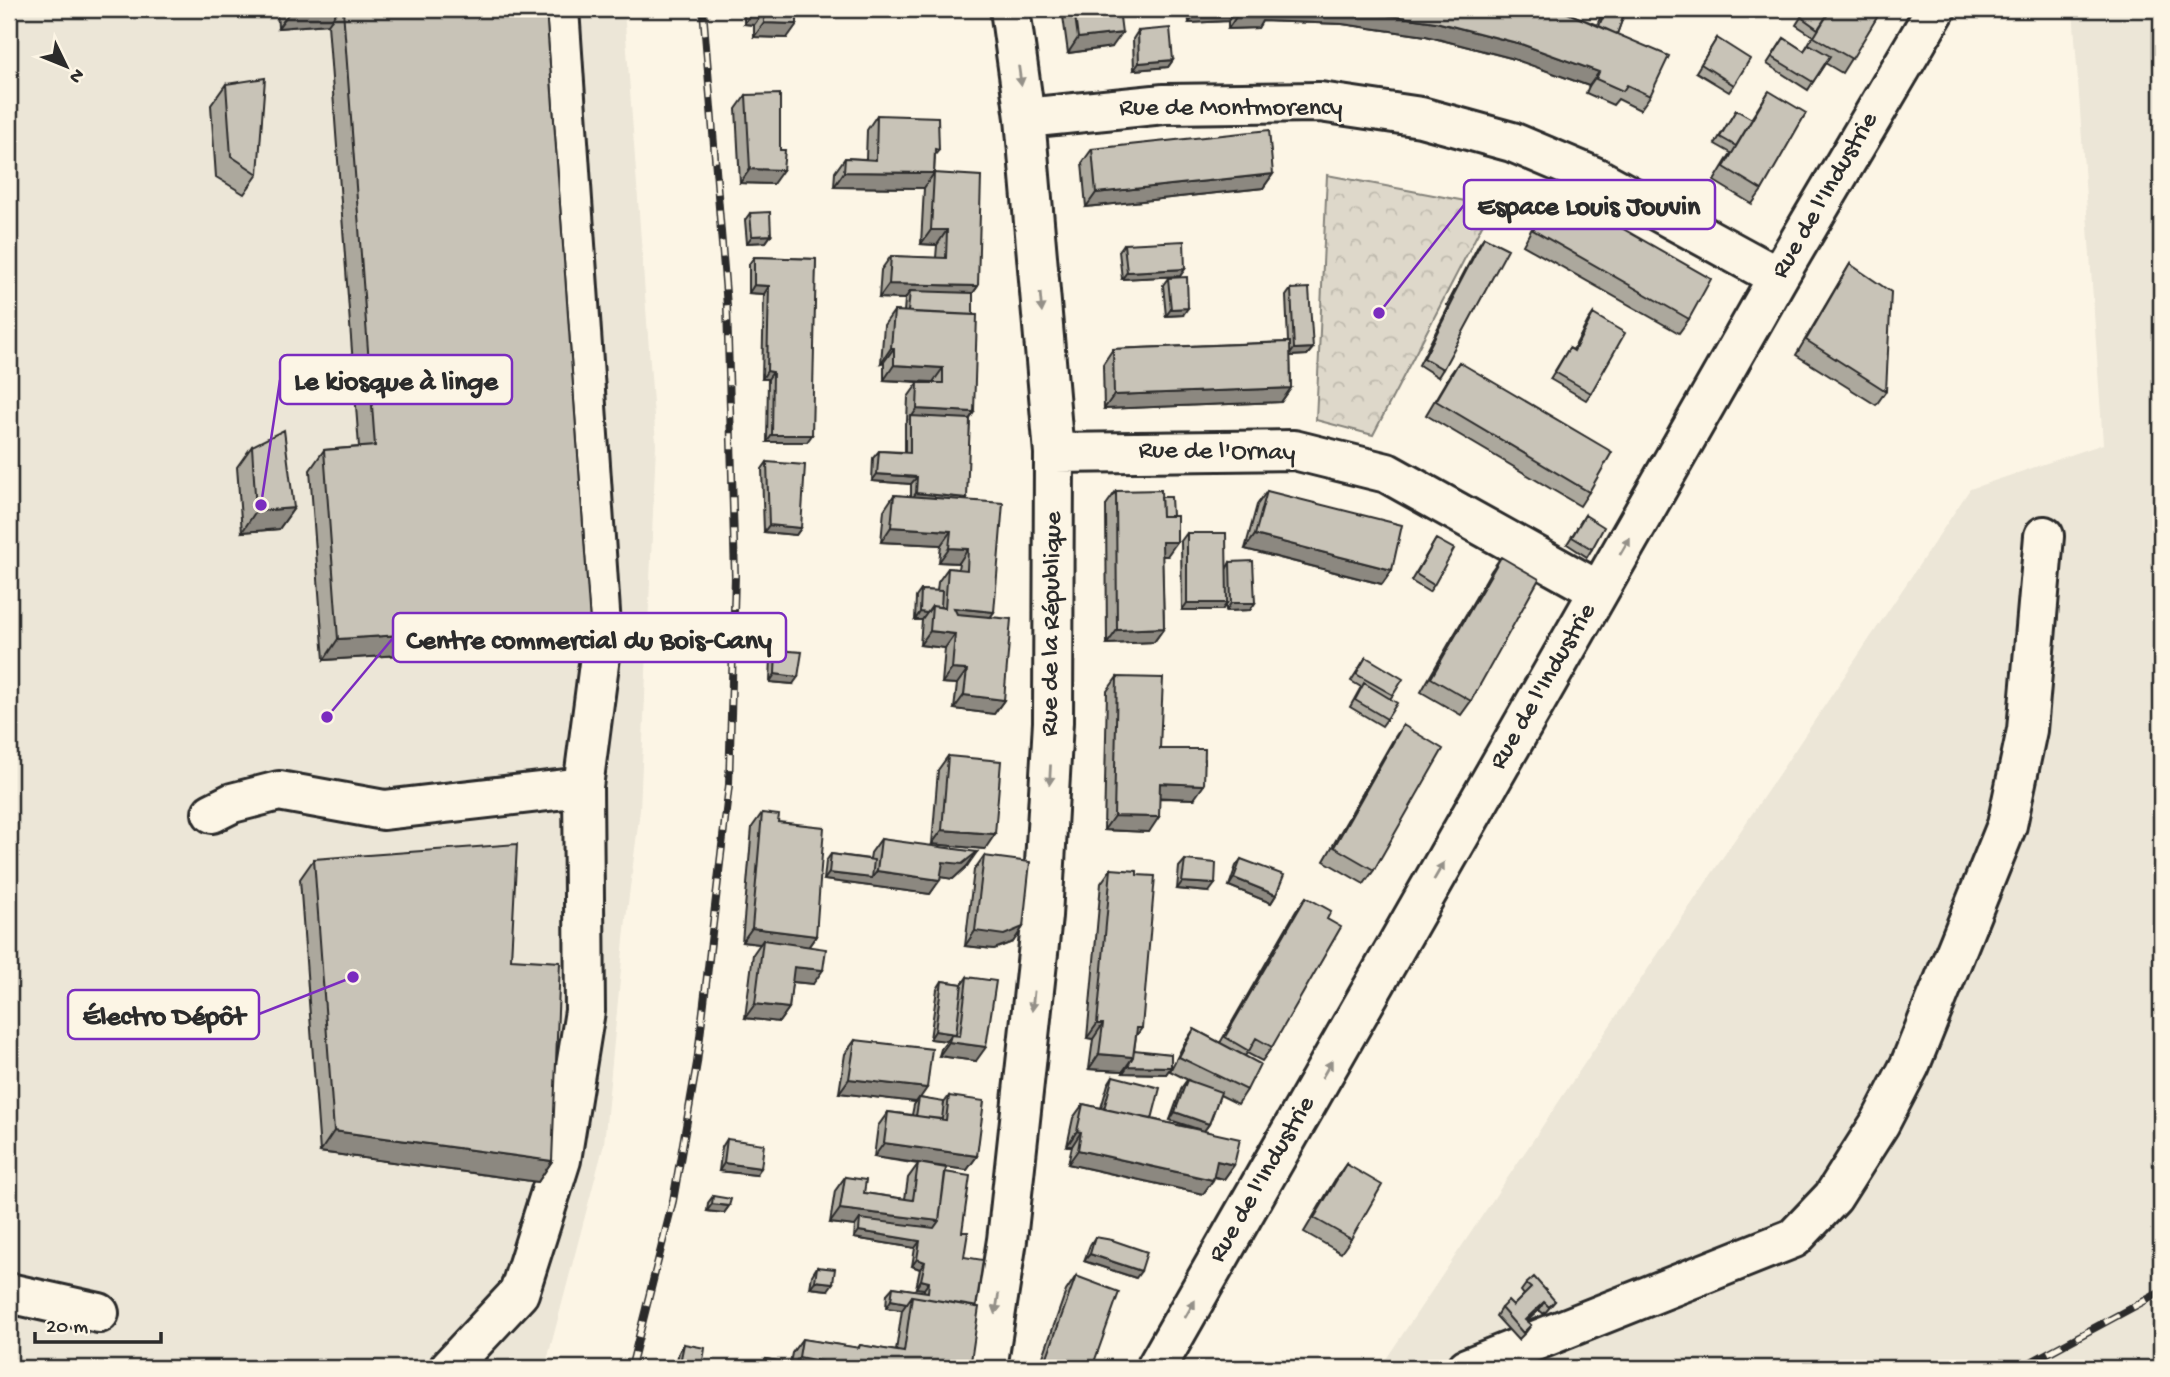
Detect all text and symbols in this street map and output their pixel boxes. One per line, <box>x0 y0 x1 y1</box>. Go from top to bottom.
north arrow <box>32 32 102 102</box>
text: N <box>63 63 89 88</box>
one-way arrow <box>1014 66 1025 88</box>
street label: Rue de Montmorency <box>1119 94 1343 125</box>
street label: Rue de l'Industrie <box>1766 107 1886 285</box>
callout: Espace Louis Jouvin <box>1464 180 1715 229</box>
text: Espace Louis Jouvin <box>1478 192 1701 225</box>
one-way arrow <box>1036 292 1047 314</box>
callout: Le kiosque à linge <box>280 355 512 404</box>
text: Le kiosque à linge <box>294 367 499 400</box>
street label: Rue de l'Ornay <box>1138 436 1296 470</box>
street label: Rue de la République <box>1036 511 1070 737</box>
one-way arrow <box>1619 536 1631 555</box>
street label: Rue de l'Industrie <box>1484 598 1604 776</box>
callout: Centre commercial du Bois-Cany <box>393 613 786 662</box>
text: Centre commercial du Bois-Cany <box>406 626 772 659</box>
one-way arrow <box>1044 764 1055 786</box>
one-way arrow <box>1433 861 1445 881</box>
callout: Électro Dépôt <box>68 990 259 1039</box>
one-way arrow <box>1027 991 1038 1013</box>
text: Électro Dépôt <box>83 1002 248 1035</box>
one-way arrow <box>1320 1059 1333 1078</box>
street label: Rue de l'Industrie <box>1203 1091 1323 1269</box>
one-way arrow <box>991 1293 1002 1315</box>
one-way arrow <box>1184 1299 1196 1319</box>
scale bar <box>35 1300 161 1344</box>
text: 20 m <box>46 1316 88 1341</box>

